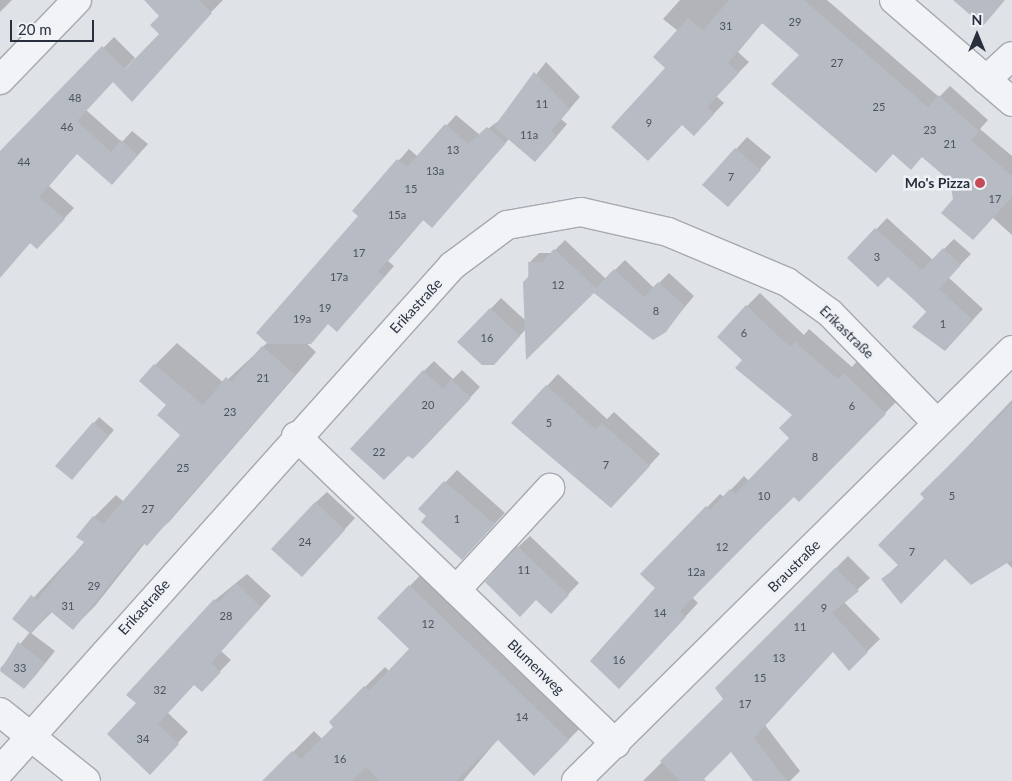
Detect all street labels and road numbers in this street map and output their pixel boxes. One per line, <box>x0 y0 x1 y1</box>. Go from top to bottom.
street label: Erikastraße <box>386 275 446 337</box>
street label: Erikastraße <box>816 302 878 362</box>
street label: Braustraße <box>764 536 824 596</box>
street label: Erikastraße <box>115 576 173 638</box>
street label: Blumenweg <box>504 636 568 698</box>

